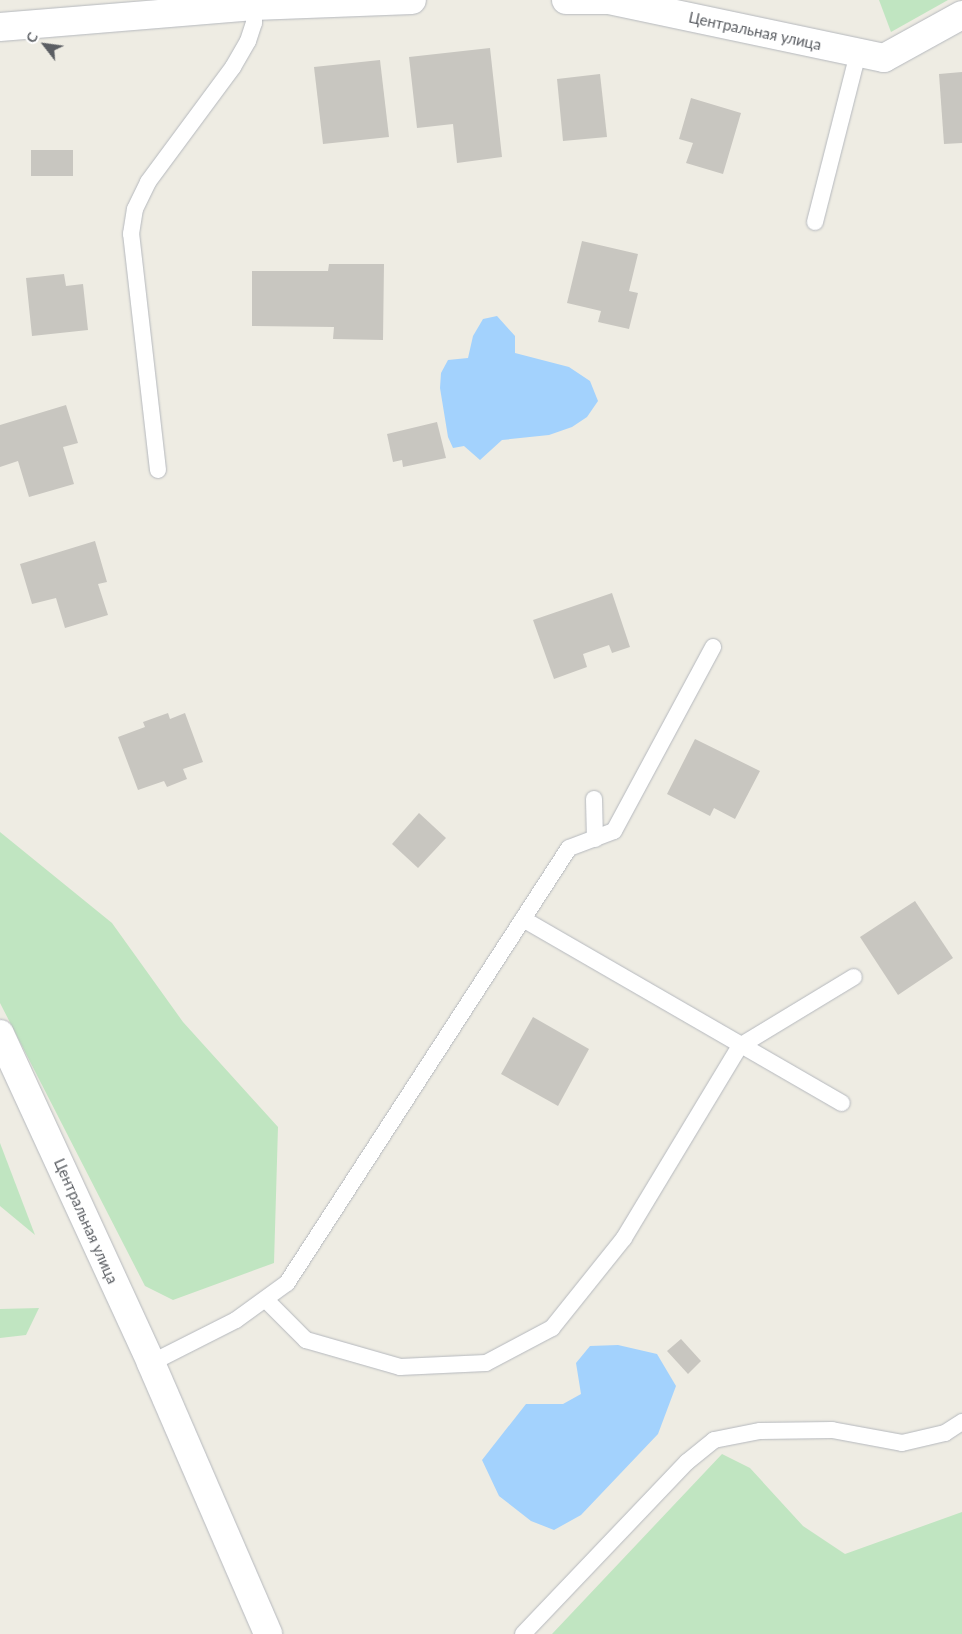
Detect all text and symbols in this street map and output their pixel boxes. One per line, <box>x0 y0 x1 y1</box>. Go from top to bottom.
street label: Центральная улица <box>687 8 823 54</box>
north arrow <box>20 20 70 70</box>
text: С <box>22 29 41 46</box>
street label: Центральная улица <box>50 1156 122 1286</box>

